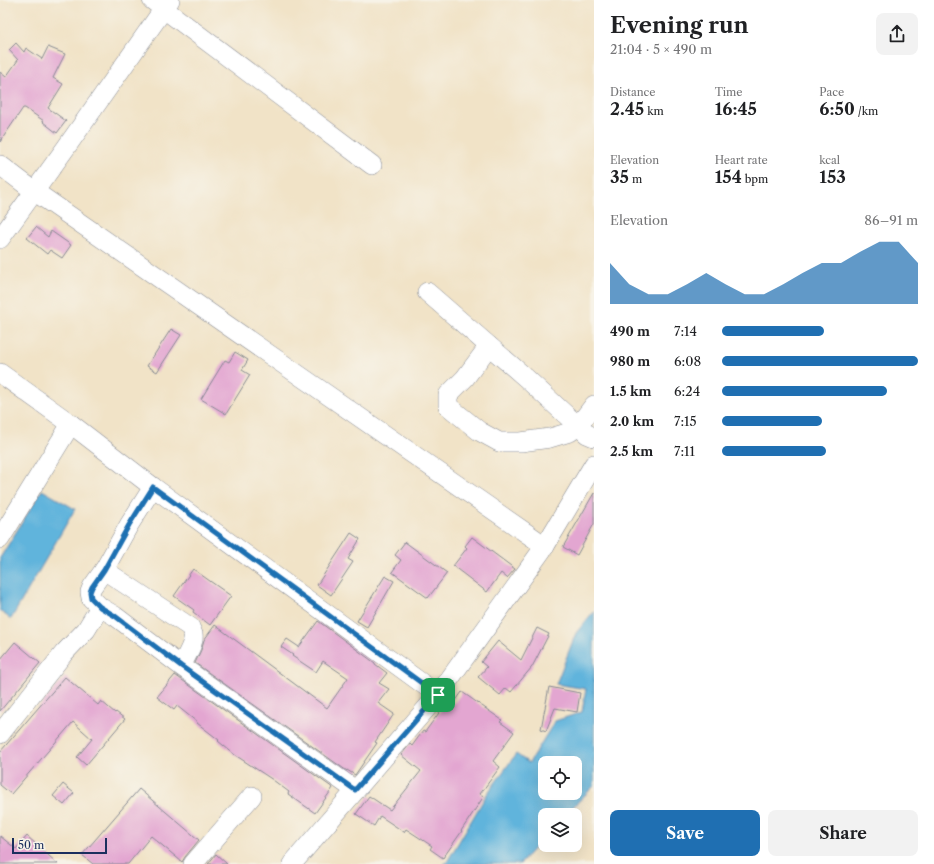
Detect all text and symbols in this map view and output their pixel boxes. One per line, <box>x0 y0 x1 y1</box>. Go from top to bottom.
text: Evening run <box>610 12 749 39</box>
button: share <box>876 13 918 55</box>
text: 21:04 · 5 × 490 m <box>610 41 712 57</box>
text: Distance <box>610 85 656 99</box>
text: Time <box>715 85 742 99</box>
text: Pace <box>819 85 844 99</box>
text: 2.45 <box>610 99 644 119</box>
text: 16:45 <box>715 99 757 119</box>
text: 6:50 <box>819 99 855 119</box>
text: km <box>644 104 664 118</box>
text: /km <box>855 104 878 118</box>
text: Elevation <box>610 153 659 167</box>
text: Heart rate <box>715 153 768 167</box>
text: kcal <box>819 153 840 167</box>
text: 35 <box>610 167 629 187</box>
text: 154 <box>715 167 742 187</box>
text: 153 <box>819 167 846 187</box>
text: m <box>629 172 642 186</box>
text: bpm <box>742 172 768 186</box>
text: Elevation <box>610 212 668 228</box>
text: 86–91 m <box>864 212 918 228</box>
text: 490 m <box>610 323 650 339</box>
text: 7:14 <box>674 323 697 339</box>
text: 980 m <box>610 353 650 369</box>
text: 6:08 <box>674 353 701 369</box>
text: 1.5 km <box>610 383 651 399</box>
text: 6:24 <box>674 383 700 399</box>
text: 2.0 km <box>610 413 654 429</box>
text: 7:15 <box>674 413 697 429</box>
text: 2.5 km <box>610 443 653 459</box>
text: 7:11 <box>674 443 695 459</box>
pin <box>421 678 455 712</box>
icon: arrive <box>427 684 449 706</box>
map controls <box>538 756 582 852</box>
button: locate <box>538 756 582 800</box>
button: layers <box>538 808 582 852</box>
button: Save <box>610 810 760 856</box>
button: Share <box>768 810 918 856</box>
scale bar <box>12 836 107 855</box>
text: 50 m <box>18 838 44 852</box>

